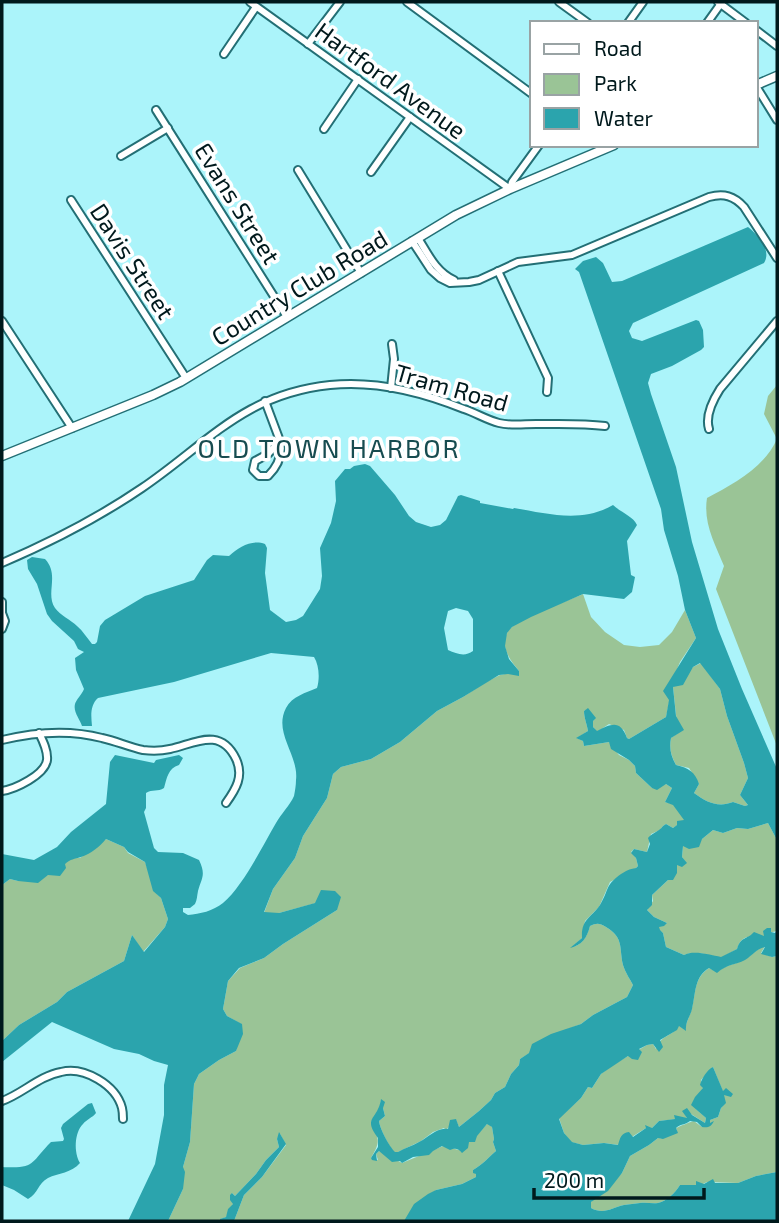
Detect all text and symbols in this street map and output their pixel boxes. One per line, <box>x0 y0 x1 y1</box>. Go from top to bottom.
street label: Hartford Avenue <box>310 16 472 144</box>
legend <box>530 21 758 147</box>
text: Road <box>594 35 642 60</box>
text: Park <box>594 70 637 95</box>
text: Water <box>594 105 653 130</box>
street label: Evans Street <box>189 137 287 269</box>
street label: Davis Street <box>85 198 181 324</box>
street label: Country Club Road <box>206 223 392 351</box>
street label: Tram Road <box>392 357 512 417</box>
district label: OLD TOWN HARBOR <box>197 432 461 463</box>
scale bar <box>534 1156 704 1200</box>
text: 200 m <box>544 1167 604 1192</box>

